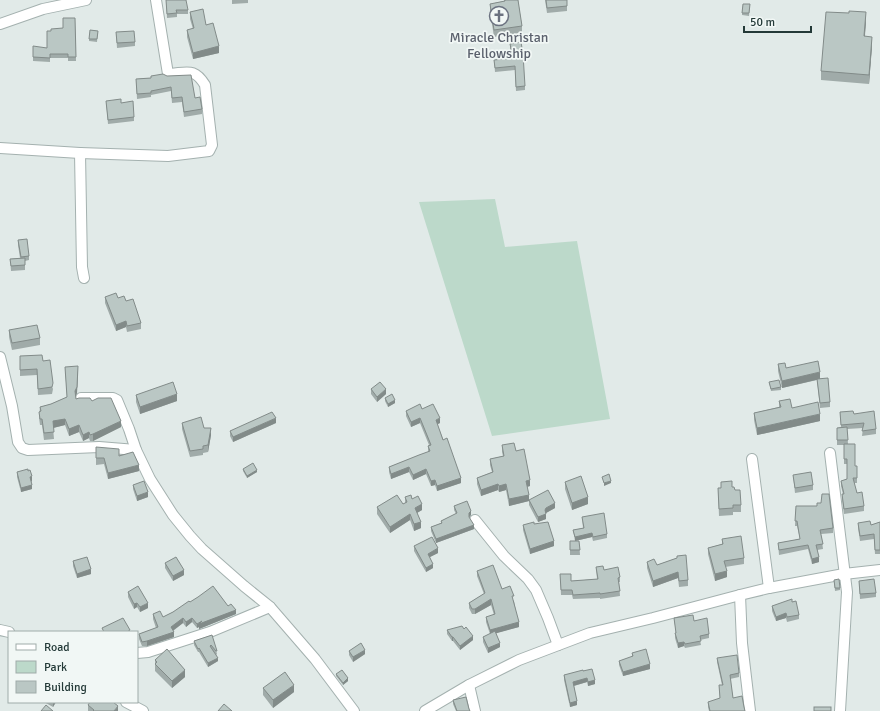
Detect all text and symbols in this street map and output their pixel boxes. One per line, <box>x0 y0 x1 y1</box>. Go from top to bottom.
church icon: Miracle Christan Fellowship <box>488 5 510 27</box>
scale bar <box>744 8 811 34</box>
text: 50 m <box>750 15 775 30</box>
place label: Miracle Christan Fellowship <box>450 29 548 62</box>
legend <box>8 631 138 703</box>
text: Road <box>44 640 70 655</box>
text: Park <box>44 660 67 675</box>
text: Building <box>44 680 87 695</box>

